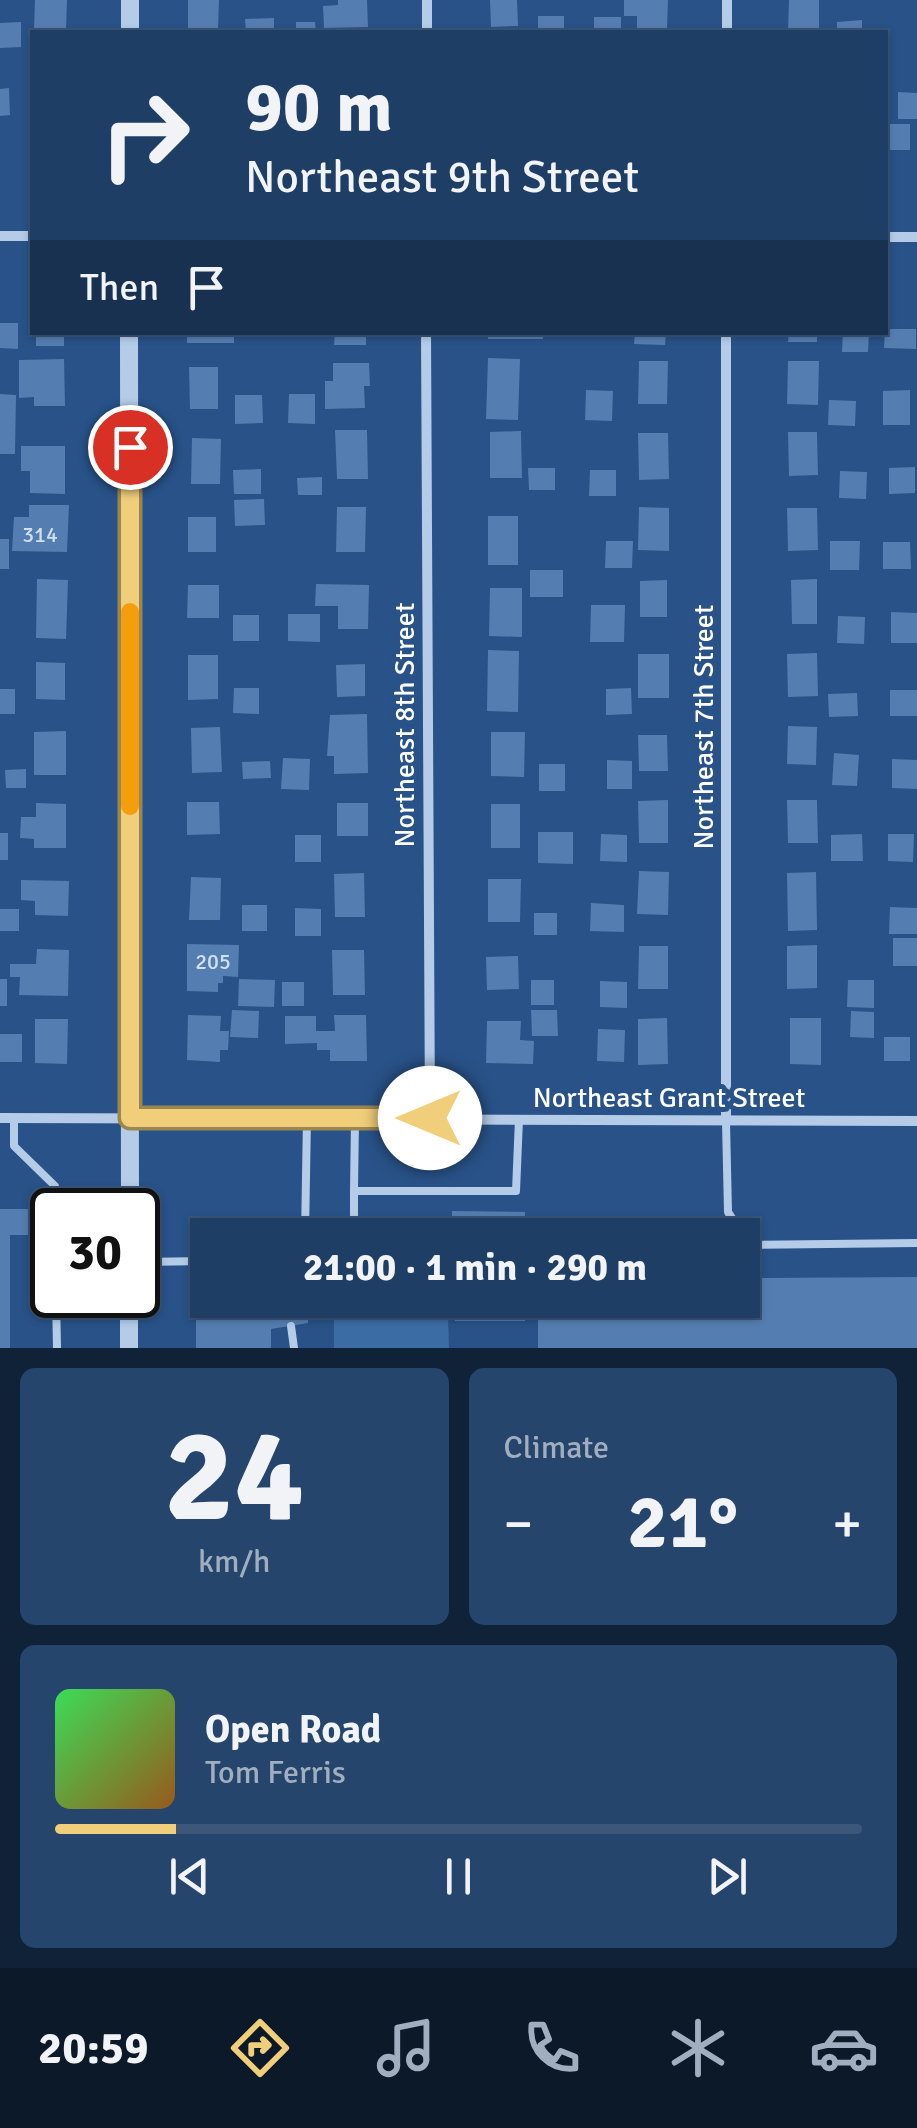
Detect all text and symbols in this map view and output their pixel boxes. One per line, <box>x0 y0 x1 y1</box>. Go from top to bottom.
text: 90 m <box>245 64 393 150</box>
icon: right <box>80 70 210 200</box>
text: Northeast 9th Street <box>245 150 639 205</box>
icon: arrive <box>179 260 234 315</box>
text: Then <box>80 264 159 311</box>
pin <box>88 405 173 490</box>
icon: arrive <box>103 420 158 475</box>
house number: 314 <box>22 521 58 548</box>
street label: Northeast 8th Street <box>388 602 422 848</box>
street label: Northeast 7th Street <box>687 604 721 850</box>
house number: 205 <box>195 948 231 975</box>
position arrow <box>378 1066 482 1170</box>
street label: Northeast Grant Street <box>533 1081 805 1115</box>
speed limit sign: 30 <box>30 1188 160 1318</box>
text: 21:00 · 1 min · 290 m <box>303 1244 647 1291</box>
text: 24 <box>164 1397 304 1557</box>
text: Climate <box>504 1428 609 1467</box>
text: 21° <box>627 1476 738 1569</box>
text: − <box>504 1490 533 1558</box>
text: + <box>832 1490 862 1558</box>
text: km/h <box>198 1542 270 1581</box>
text: Open Road <box>205 1706 381 1753</box>
text: Tom Ferris <box>205 1753 346 1792</box>
icon: previous <box>162 1849 217 1904</box>
icon: pause <box>431 1849 486 1904</box>
icon: next <box>700 1849 755 1904</box>
icon: directions <box>225 2013 295 2083</box>
icon: music <box>371 2013 441 2083</box>
icon: phone <box>517 2013 587 2083</box>
icon: climate <box>663 2013 733 2083</box>
icon: car <box>809 2013 879 2083</box>
text: 20:59 <box>38 2021 148 2076</box>

